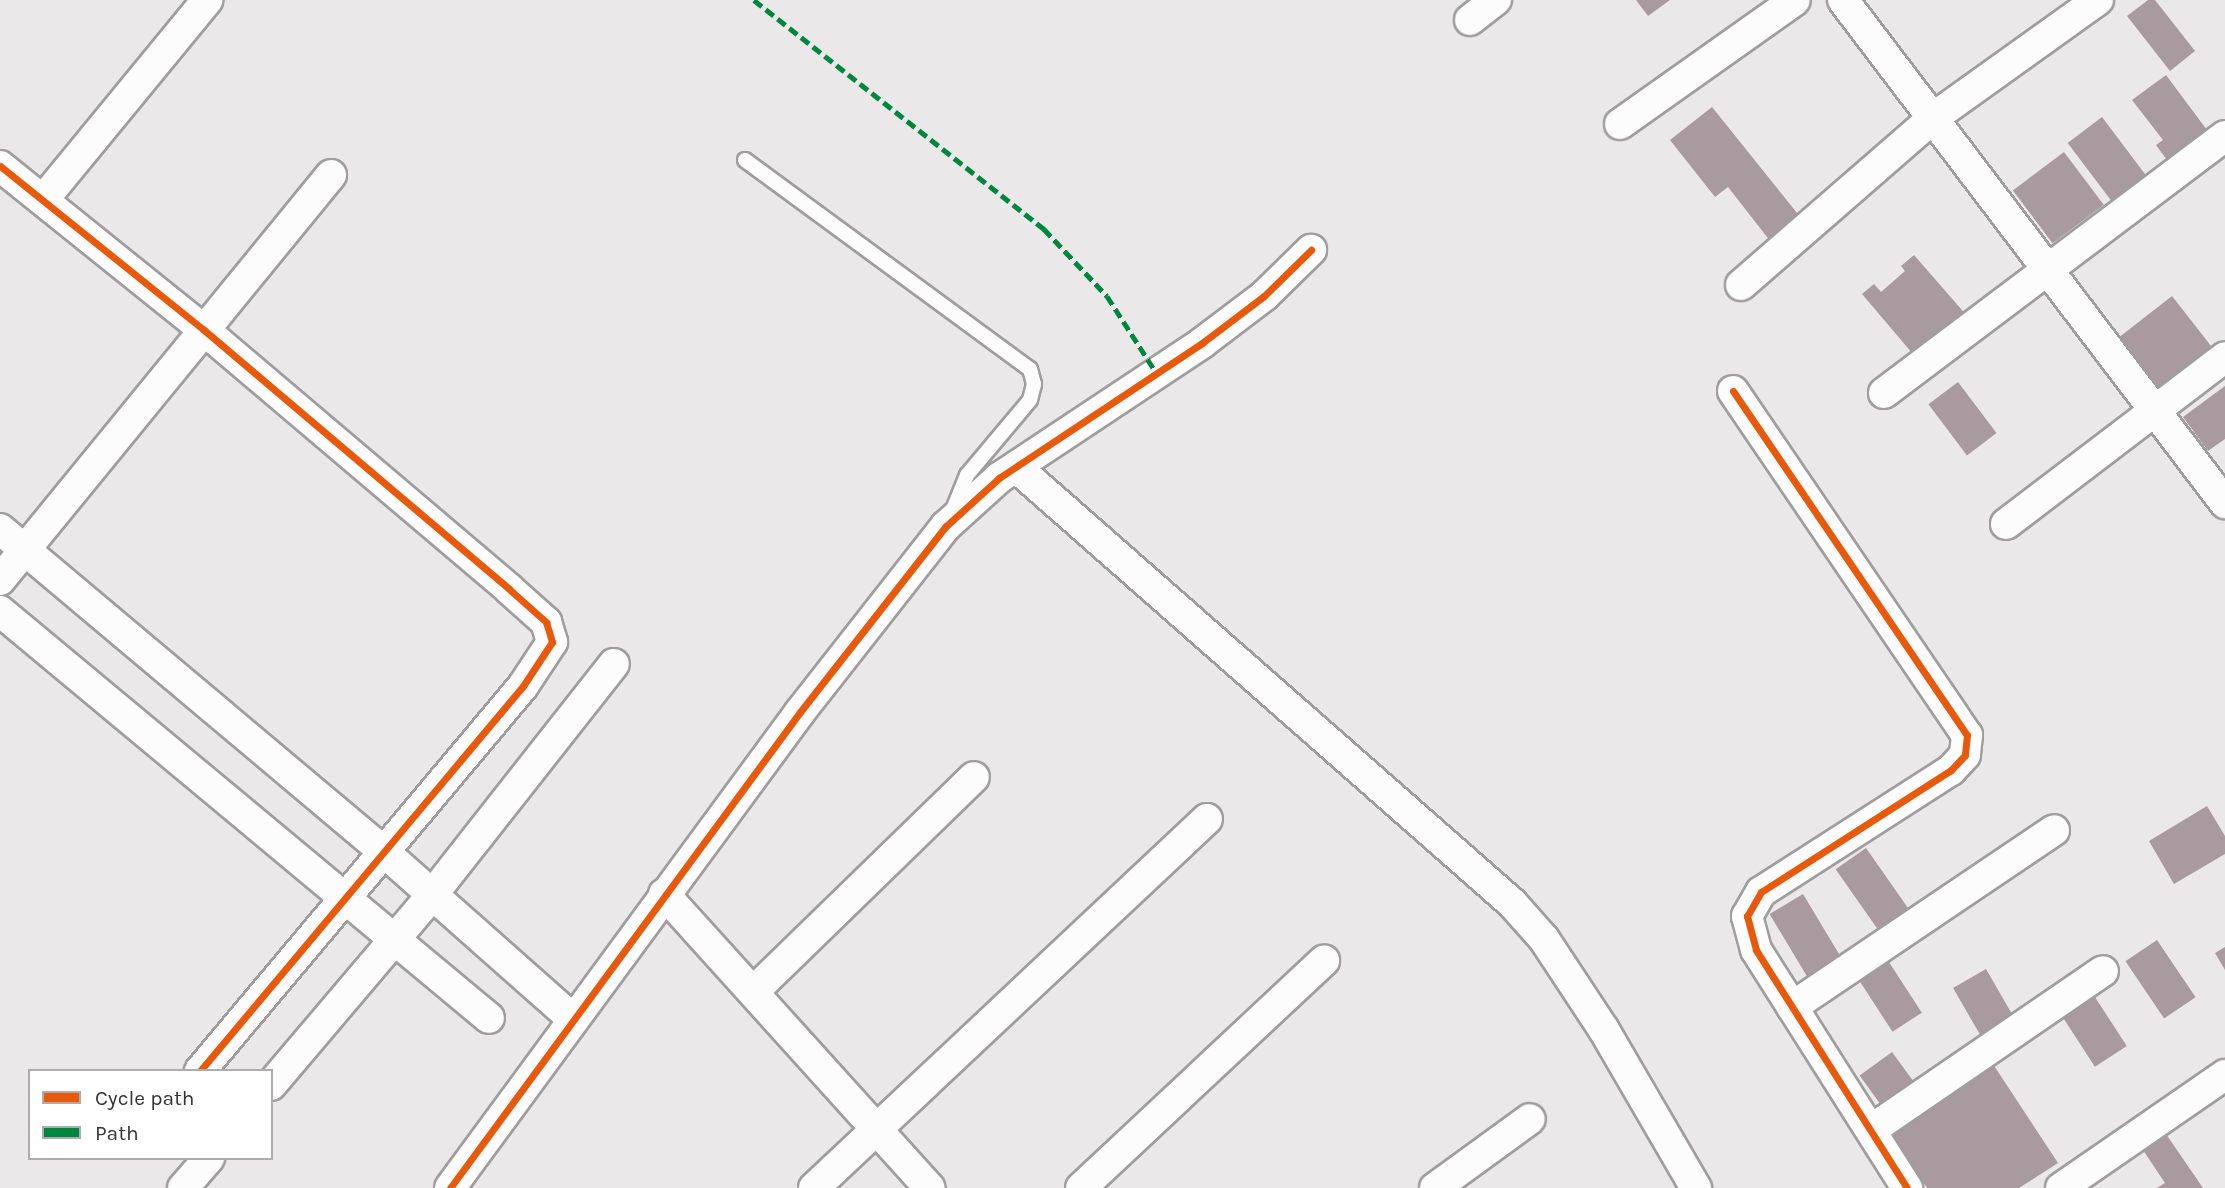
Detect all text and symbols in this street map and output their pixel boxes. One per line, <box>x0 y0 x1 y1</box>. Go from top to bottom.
legend <box>28 1069 273 1160</box>
text: Cycle path <box>95 1086 195 1110</box>
text: Path <box>95 1121 139 1145</box>

